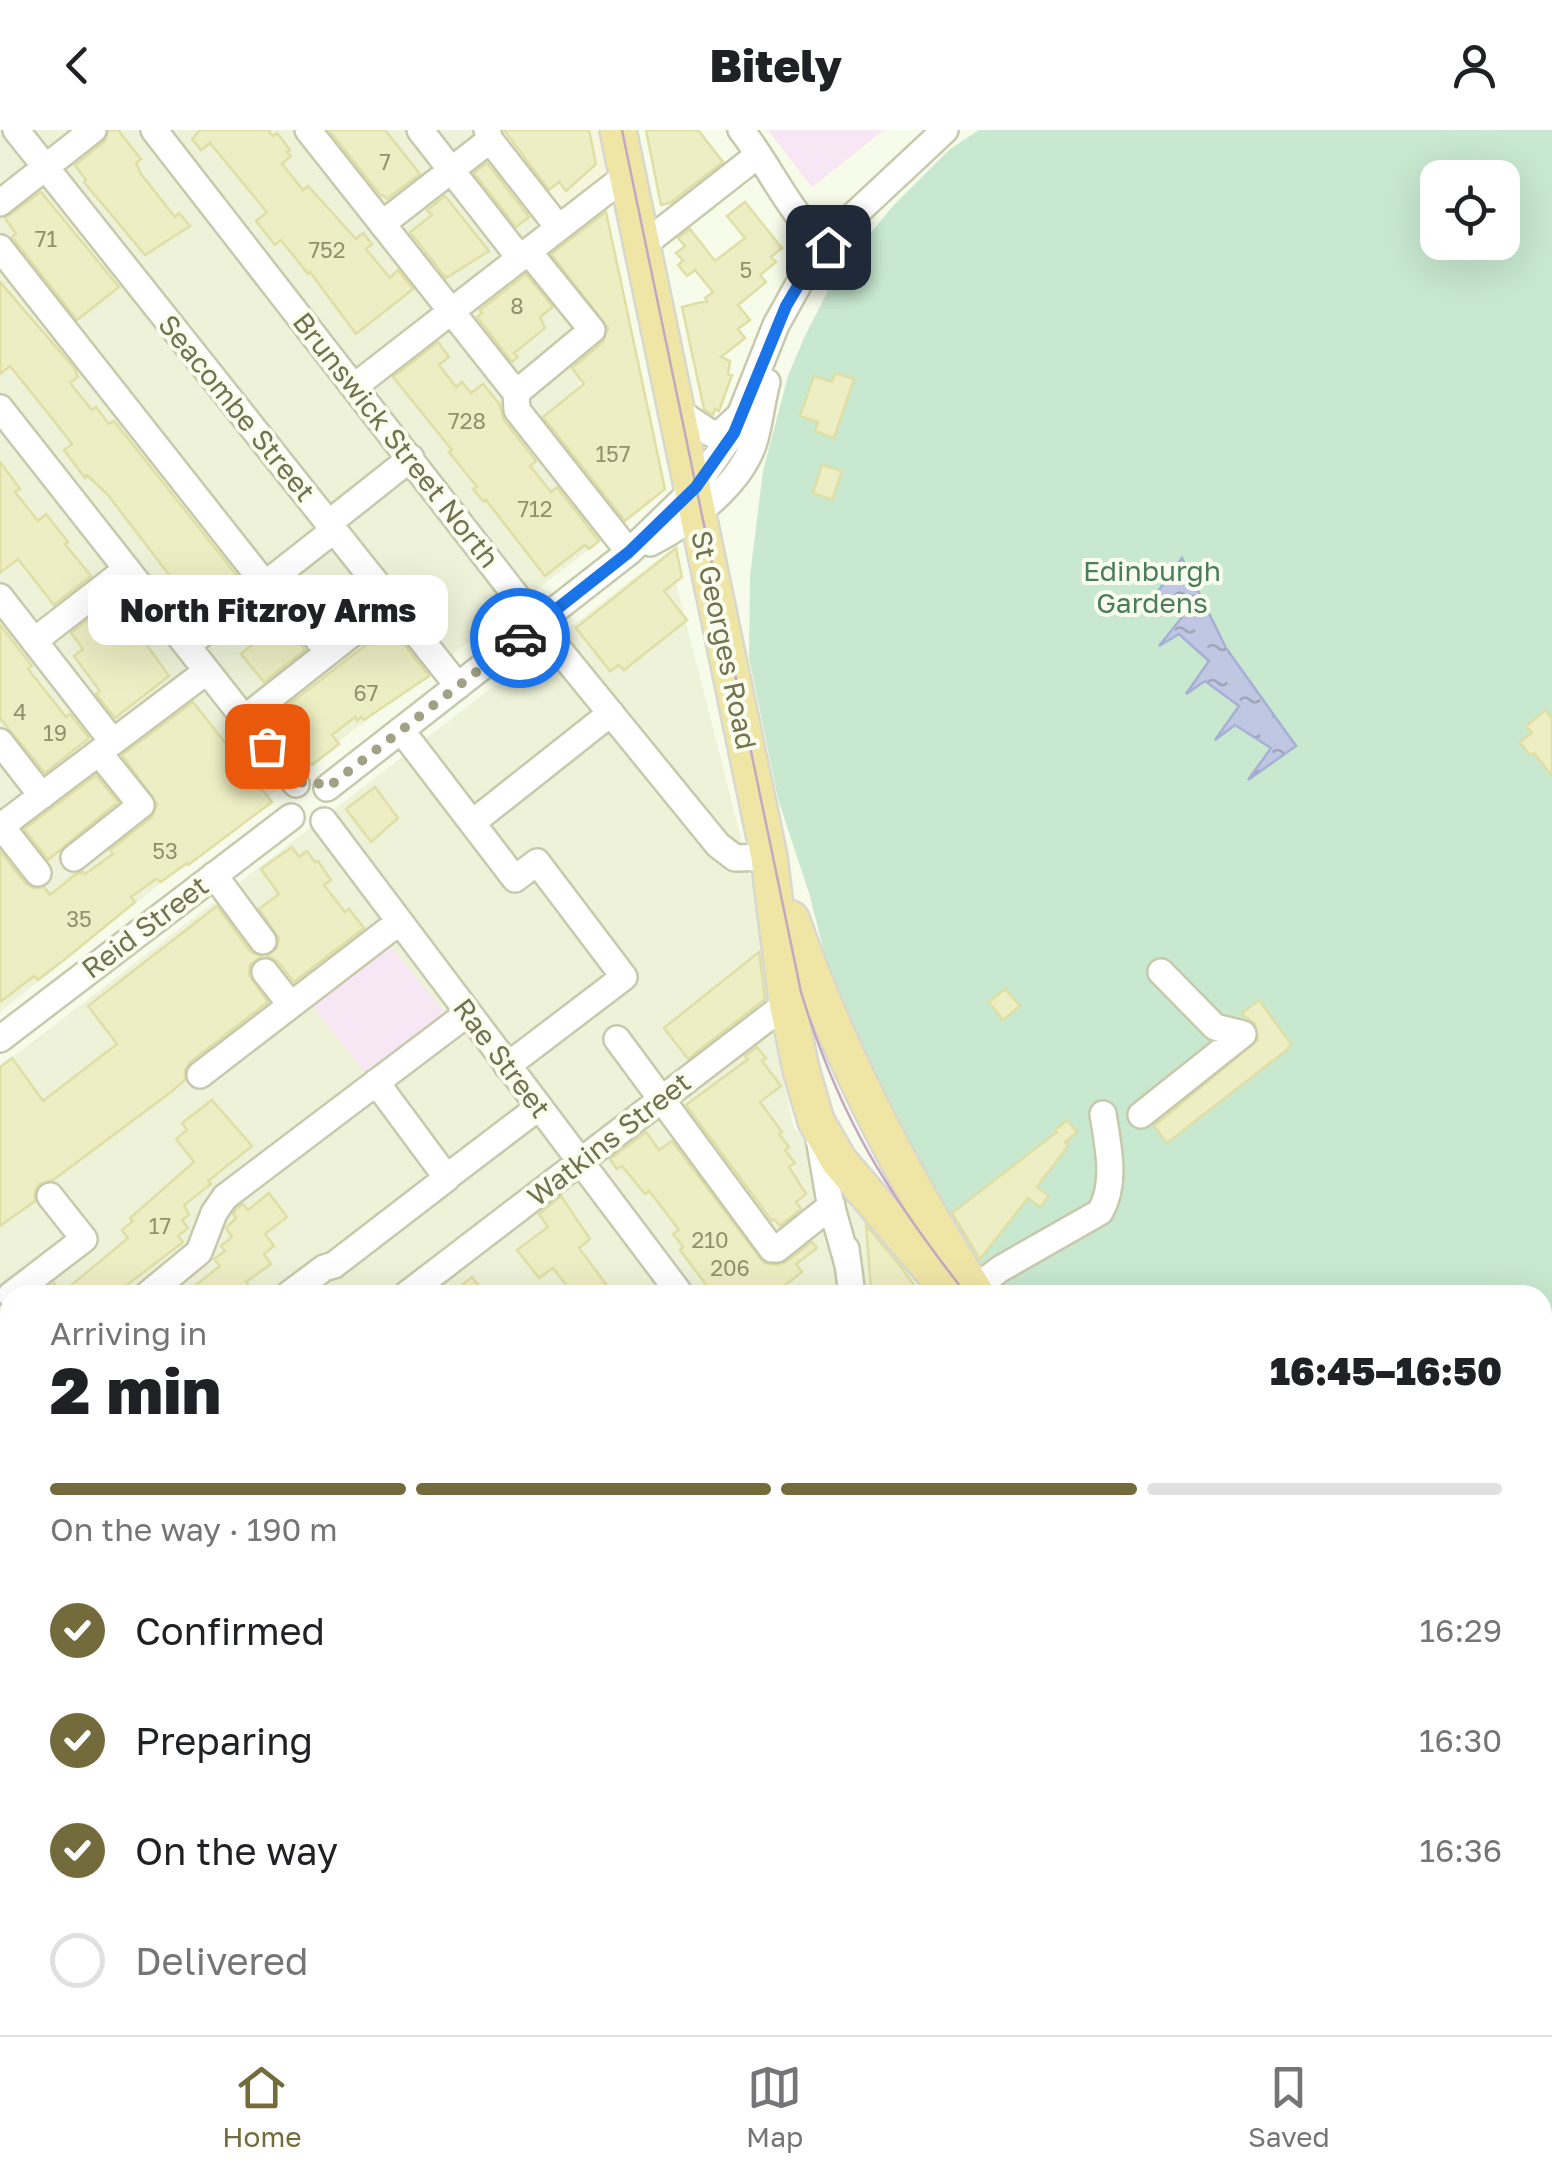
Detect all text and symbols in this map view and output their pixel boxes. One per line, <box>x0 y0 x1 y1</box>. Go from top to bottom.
icon: back <box>50 38 105 93</box>
text: Bitely <box>710 38 842 92</box>
icon: person <box>1447 38 1502 93</box>
house number: 7 <box>379 148 391 175</box>
map controls <box>1420 160 1520 260</box>
button: locate <box>1420 160 1520 260</box>
pin <box>786 205 871 290</box>
icon: home <box>801 220 856 275</box>
house number: 71 <box>35 225 57 252</box>
house number: 752 <box>308 236 346 263</box>
house number: 5 <box>740 256 752 283</box>
house number: 8 <box>510 292 524 319</box>
street label: Brunswick Street North <box>286 305 506 574</box>
street label: Seacombe Street <box>152 308 323 508</box>
house number: 728 <box>448 407 486 434</box>
house number: 157 <box>595 440 631 467</box>
house number: 712 <box>517 495 553 522</box>
street label: St Georges Road <box>685 527 764 752</box>
park label: Edinburgh Gardens <box>1083 554 1221 619</box>
callout: North Fitzroy Arms <box>87 576 447 646</box>
courier <box>470 588 570 688</box>
text: North Fitzroy Arms <box>120 591 416 629</box>
icon: car <box>493 611 548 666</box>
house number: 67 <box>354 679 378 706</box>
house number: 4 <box>13 698 27 725</box>
pin <box>225 704 310 789</box>
house number: 19 <box>43 719 67 746</box>
icon: bag <box>240 719 295 774</box>
house number: 53 <box>152 837 178 864</box>
street label: Reid Street <box>75 868 214 985</box>
house number: 35 <box>66 905 92 932</box>
street label: Rae Street <box>447 992 558 1124</box>
street label: Watkins Street <box>521 1065 697 1212</box>
house number: 17 <box>149 1212 171 1239</box>
house number: 210 <box>691 1226 729 1253</box>
house number: 206 <box>710 1254 750 1281</box>
text: Arriving in <box>50 1314 207 1352</box>
text: 16:45–16:50 <box>1270 1348 1502 1393</box>
text: 2 min <box>50 1350 221 1428</box>
text: On the way · 190 m <box>50 1510 338 1548</box>
icon: check <box>50 1603 105 1658</box>
text: Confirmed <box>135 1608 325 1653</box>
text: 16:29 <box>1420 1611 1502 1649</box>
icon: check <box>50 1713 105 1768</box>
text: Preparing <box>135 1718 313 1763</box>
text: 16:30 <box>1419 1721 1502 1759</box>
icon: check <box>50 1823 105 1878</box>
text: On the way <box>135 1828 338 1873</box>
text: 16:36 <box>1419 1831 1502 1869</box>
text: Delivered <box>135 1938 308 1983</box>
tab: Home <box>222 2060 301 2153</box>
tab: Map <box>746 2060 803 2153</box>
tab: Saved <box>1248 2060 1330 2153</box>

